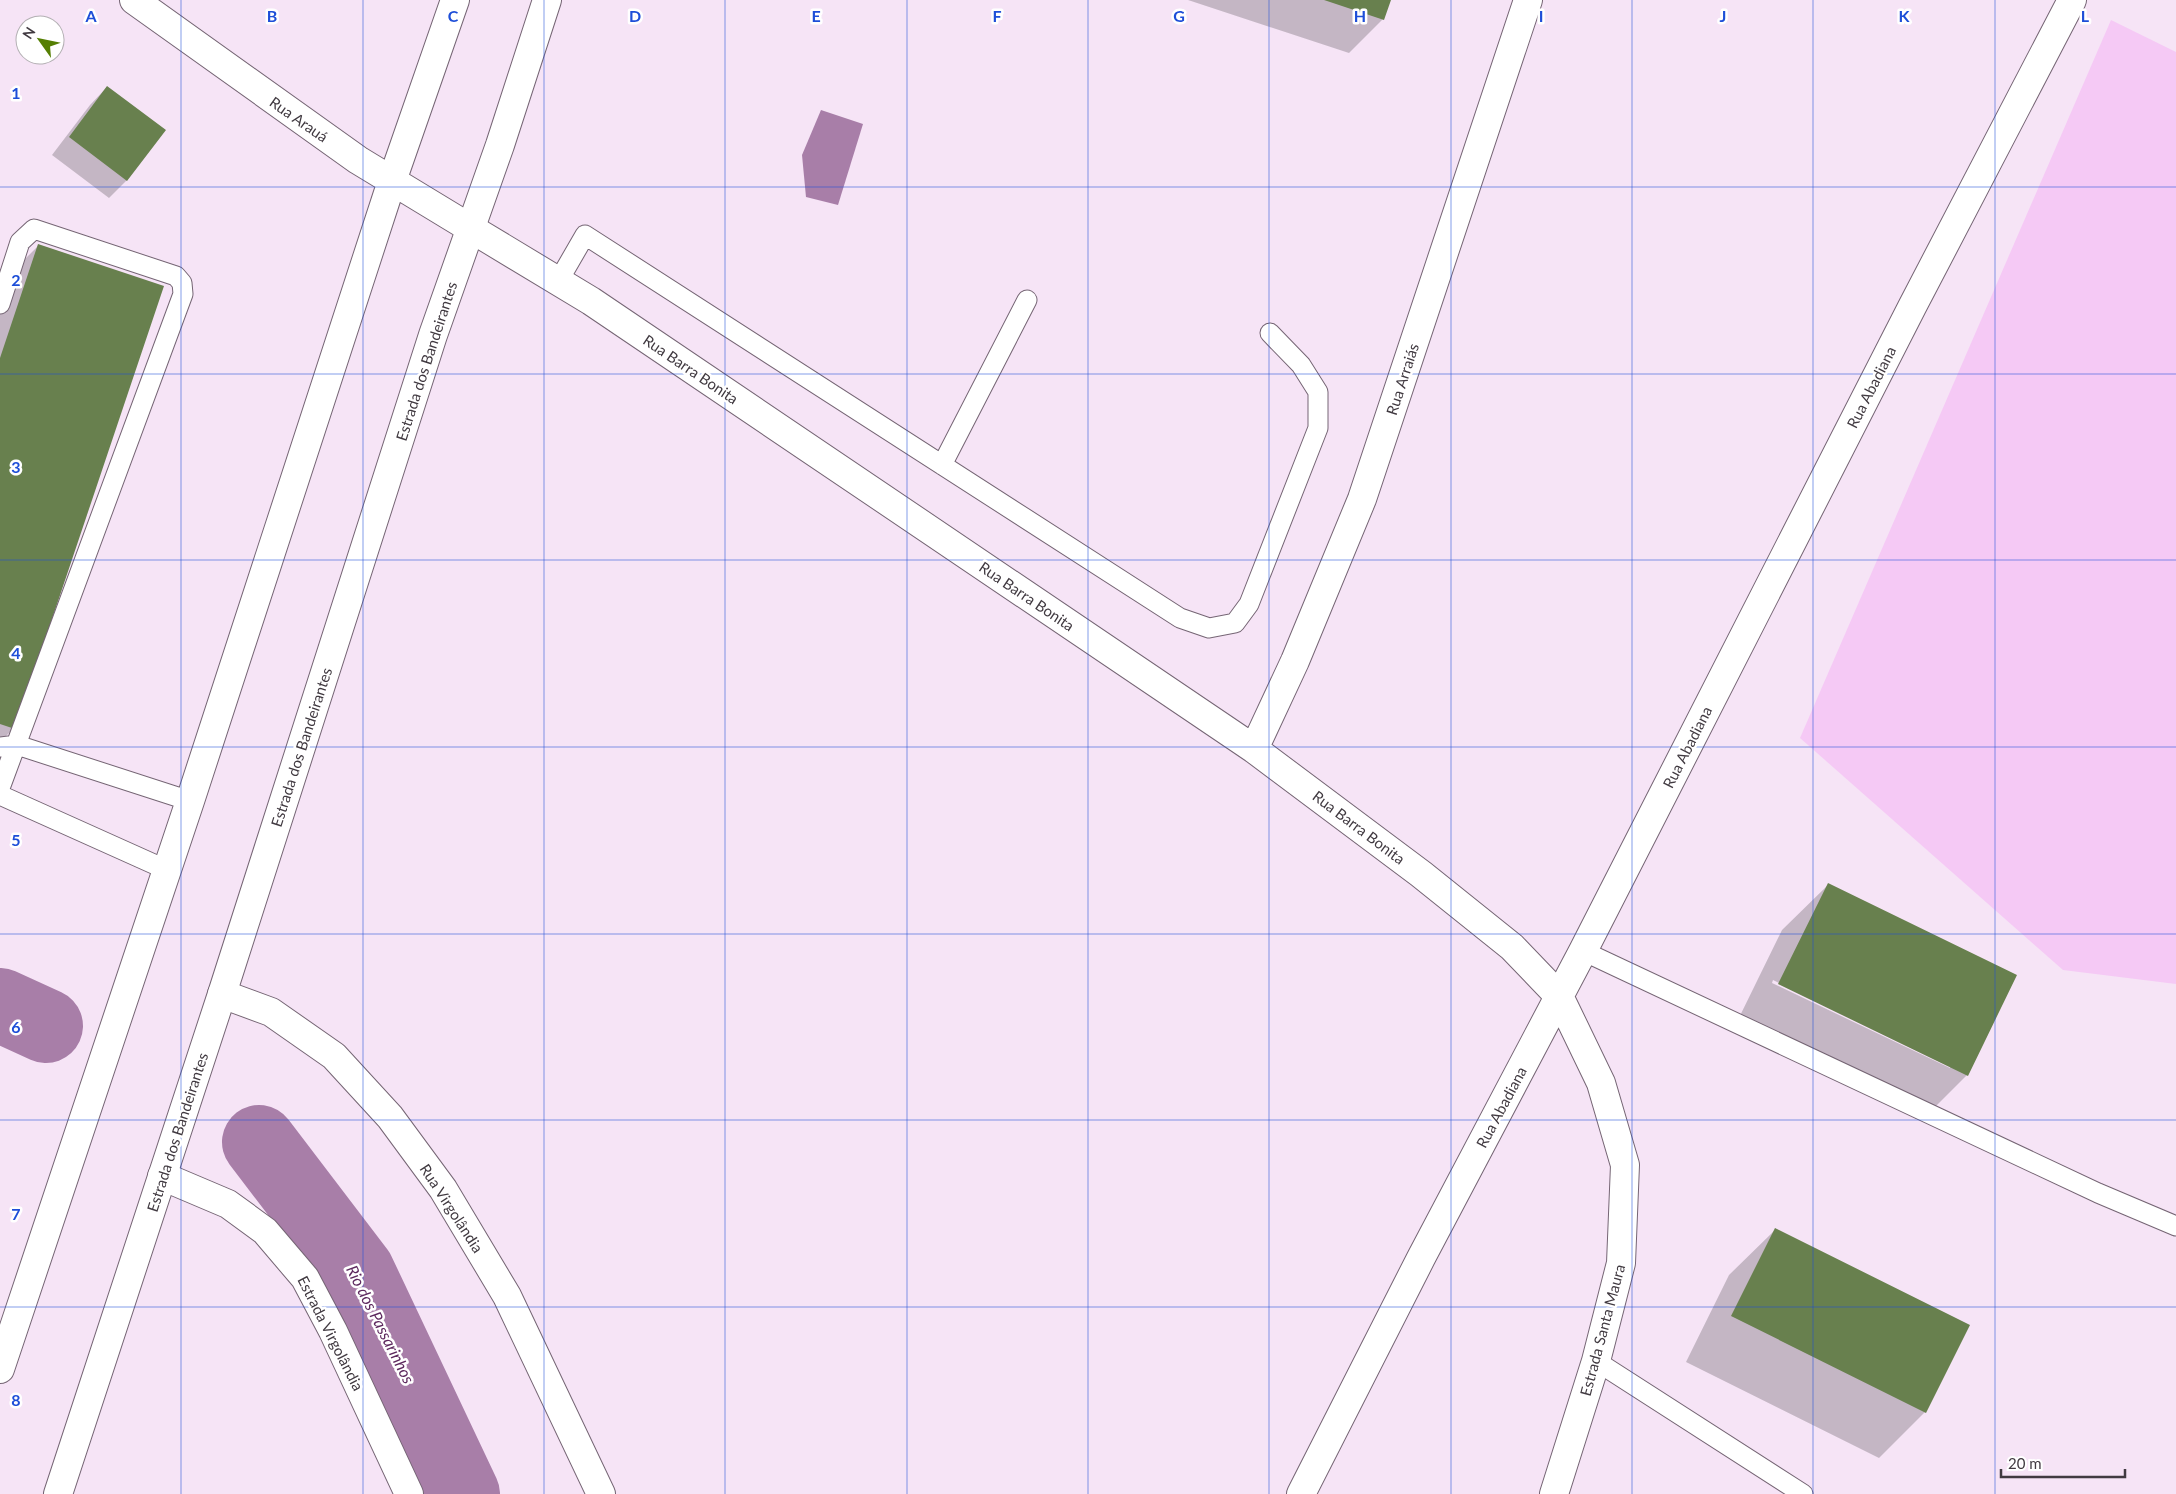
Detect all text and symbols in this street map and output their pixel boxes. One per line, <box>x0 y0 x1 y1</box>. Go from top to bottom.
text: A <box>84 6 97 25</box>
text: B <box>267 6 277 25</box>
text: C <box>448 6 459 25</box>
text: D <box>629 6 641 25</box>
text: E <box>811 6 821 25</box>
text: F <box>992 6 1002 25</box>
text: G <box>1173 6 1185 25</box>
text: H <box>1354 6 1366 25</box>
text: I <box>1539 6 1543 25</box>
text: J <box>1720 6 1726 25</box>
text: K <box>1899 6 1911 25</box>
text: L <box>2081 6 2090 25</box>
north arrow <box>15 15 65 65</box>
text: N <box>19 23 39 42</box>
text: 1 <box>11 83 21 102</box>
street label: Rua Arauá <box>266 92 332 146</box>
text: 2 <box>11 270 21 289</box>
street label: Estrada dos Bandeirantes <box>392 279 460 443</box>
street label: Rua Barra Bonita <box>640 331 742 407</box>
street label: Rua Arraiás <box>1382 341 1422 417</box>
street label: Rua Abadiana <box>1843 343 1899 431</box>
text: 3 <box>11 457 21 476</box>
street label: Rua Barra Bonita <box>976 558 1078 634</box>
text: 4 <box>11 643 21 662</box>
street label: Estrada dos Bandeirantes <box>267 665 335 829</box>
street label: Rua Abadiana <box>1659 703 1715 791</box>
street label: Rua Barra Bonita <box>1309 786 1409 868</box>
text: 5 <box>11 830 21 849</box>
text: 6 <box>11 1017 21 1036</box>
street label: Estrada dos Bandeirantes <box>143 1050 211 1214</box>
street label: Rua Abadiana <box>1472 1063 1530 1151</box>
street label: Rua Virgolândia <box>417 1160 487 1256</box>
text: 7 <box>11 1204 21 1223</box>
water label: Rio dos Passarinhos <box>343 1262 419 1387</box>
street label: Estrada Santa Maura <box>1576 1262 1628 1398</box>
street label: Estrada Virgolândia <box>294 1273 368 1393</box>
text: 8 <box>11 1390 21 1409</box>
scale bar <box>2001 1446 2125 1478</box>
text: 20 m <box>2008 1454 2042 1472</box>

